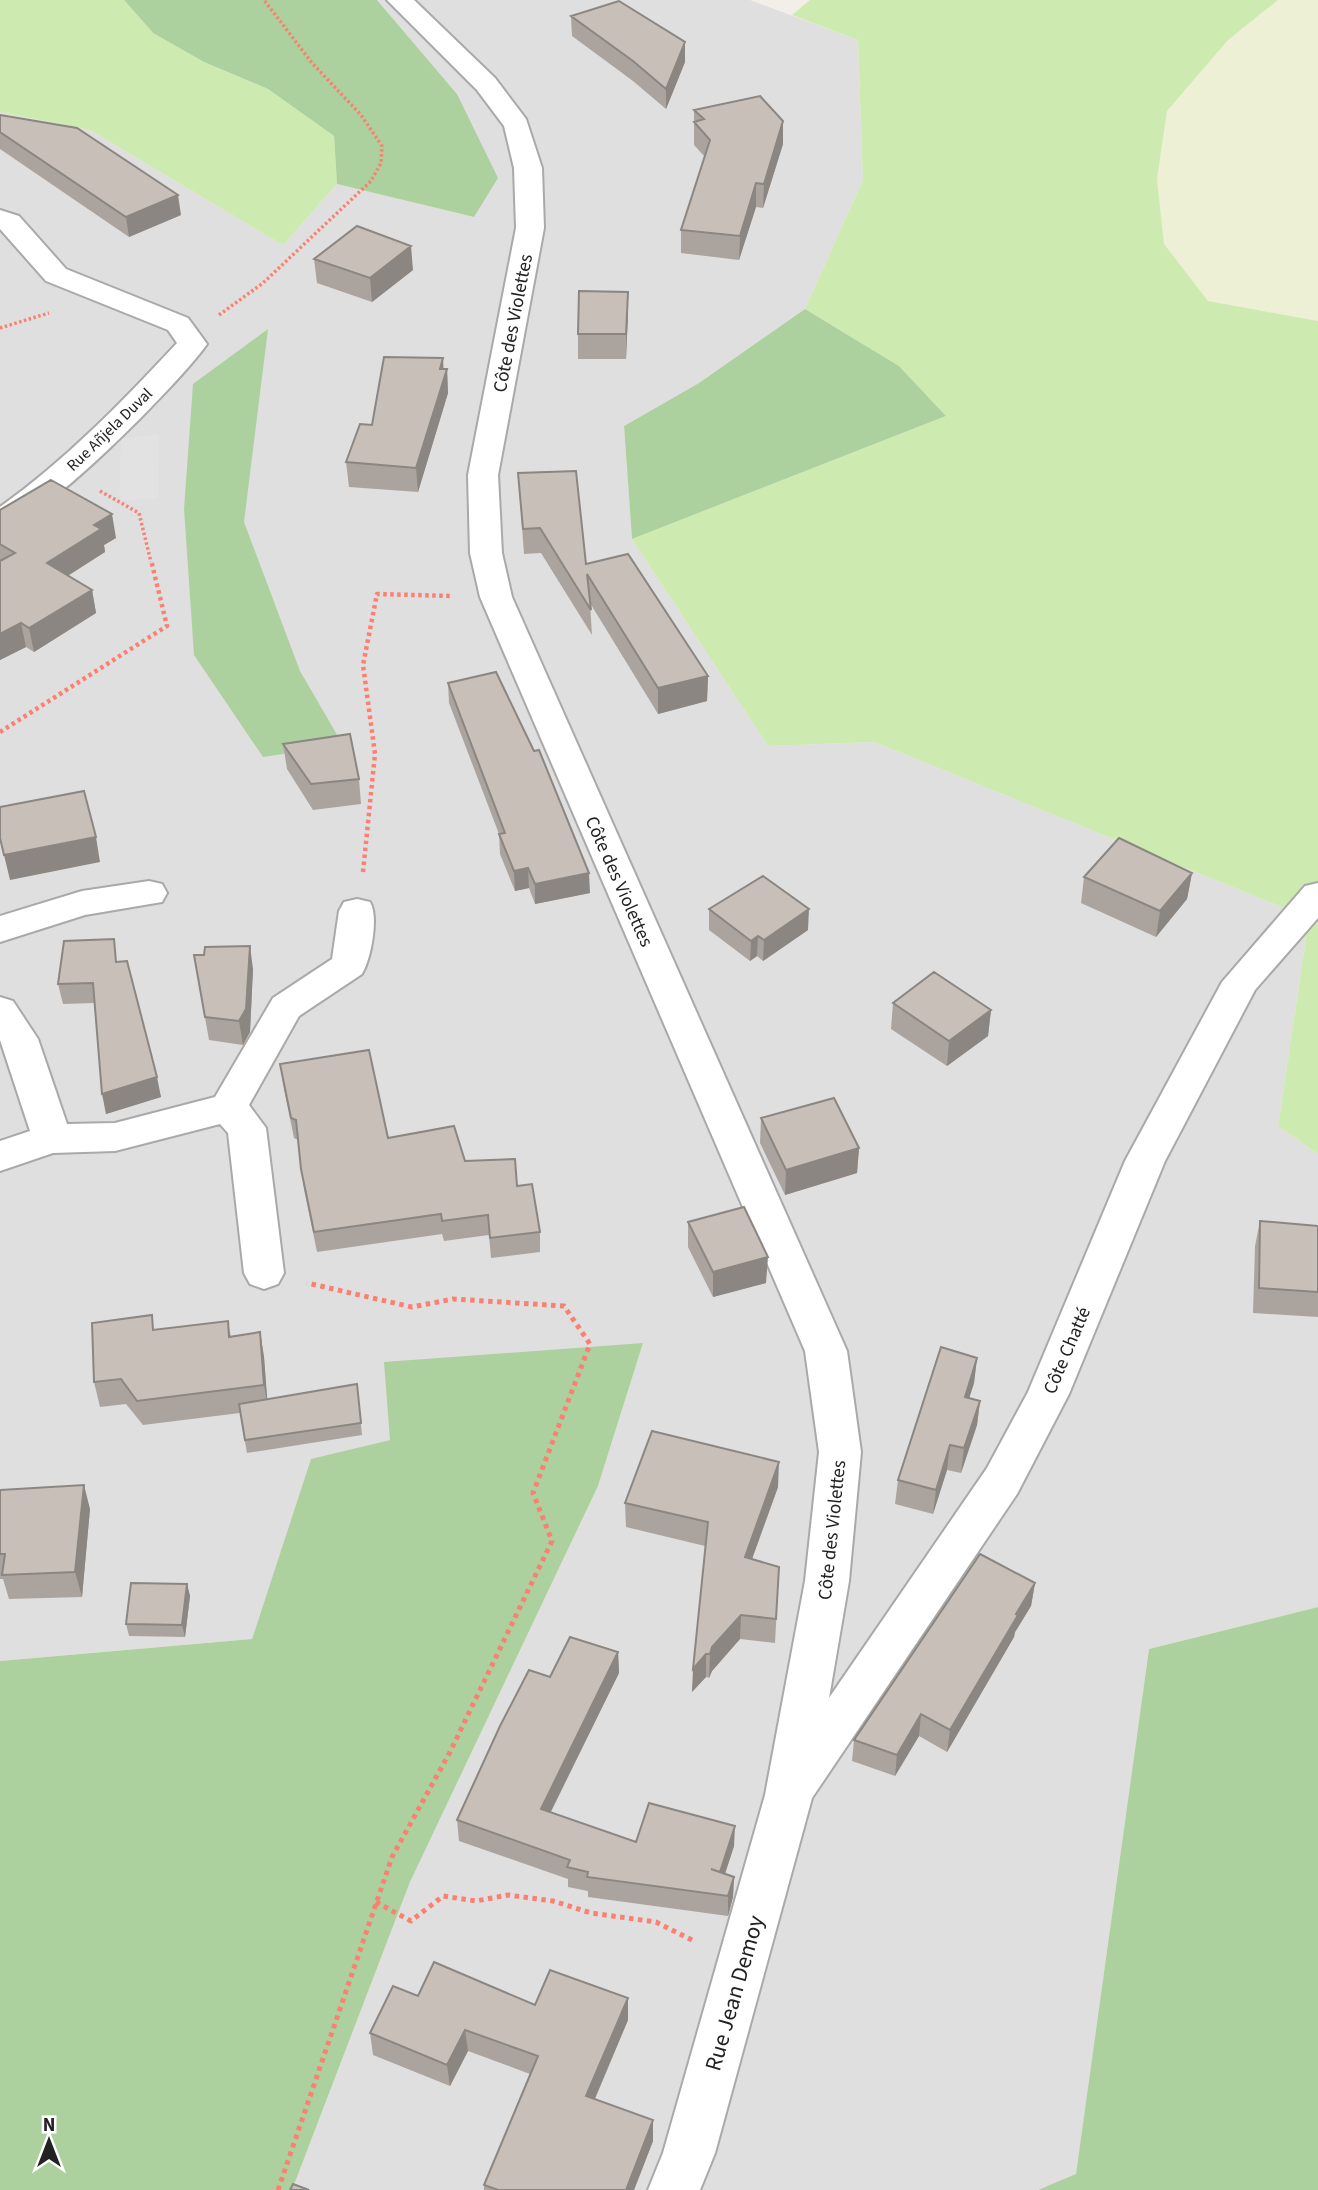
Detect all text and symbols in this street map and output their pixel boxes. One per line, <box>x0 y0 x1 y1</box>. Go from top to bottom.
street label: Côte des Violettes <box>487 252 540 395</box>
street label: Rue Añjela Duval <box>62 383 157 476</box>
street label: Côte des Violettes <box>578 812 660 951</box>
street label: Côte Chatté <box>1037 1303 1098 1398</box>
street label: Côte des Violettes <box>812 1459 853 1601</box>
street label: Rue Jean Demoy <box>697 1911 772 2075</box>
north arrow <box>14 2106 84 2176</box>
text: N <box>43 2112 55 2139</box>

